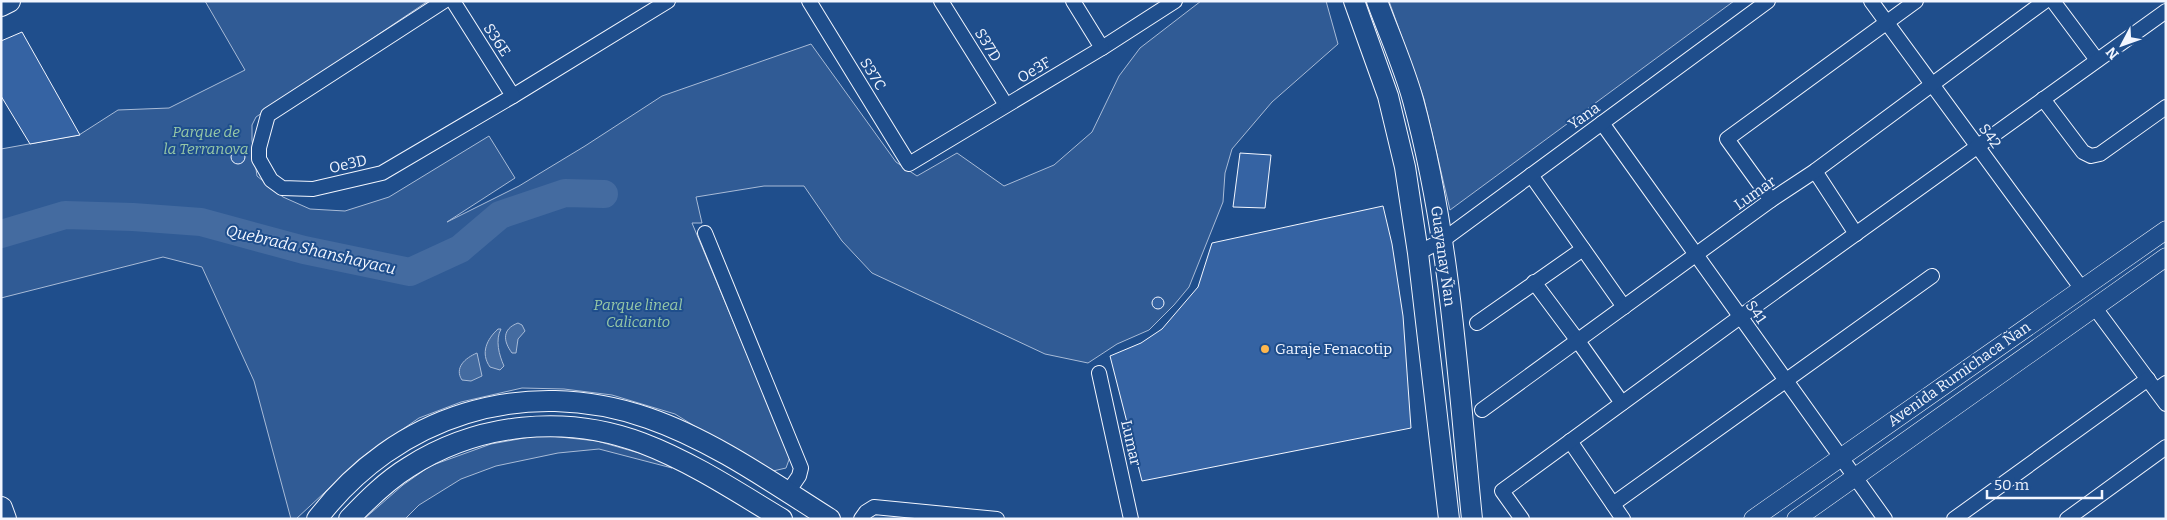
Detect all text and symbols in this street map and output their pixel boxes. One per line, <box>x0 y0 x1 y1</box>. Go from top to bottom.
street label: S36E <box>480 20 514 60</box>
north arrow <box>2097 20 2147 70</box>
street label: S37D <box>971 25 1005 65</box>
text: N <box>2102 43 2123 63</box>
street label: Oe3F <box>1014 53 1054 87</box>
street label: S37C <box>856 55 890 93</box>
street label: Yana <box>1565 99 1603 133</box>
street label: S42 <box>1975 120 2005 152</box>
park label: Parque de la Terranova <box>164 123 248 158</box>
street label: Oe3D <box>327 151 369 177</box>
street label: Lumar <box>1731 172 1780 214</box>
street label: Guayanay Ñan <box>1427 205 1459 308</box>
water label: Quebrada Shanshayacu <box>224 221 398 278</box>
park label: Parque lineal Calicanto <box>594 296 682 331</box>
street label: S41 <box>1742 297 1770 327</box>
street label: Avenida Rumichaca Ñan <box>1884 318 2034 430</box>
place label: Garaje Fenacotip <box>1275 340 1392 358</box>
marker: Garaje Fenacotip <box>1259 343 1271 355</box>
street label: Lumar <box>1117 418 1145 468</box>
scale bar <box>1987 468 2102 500</box>
text: 50 m <box>1994 476 2030 494</box>

